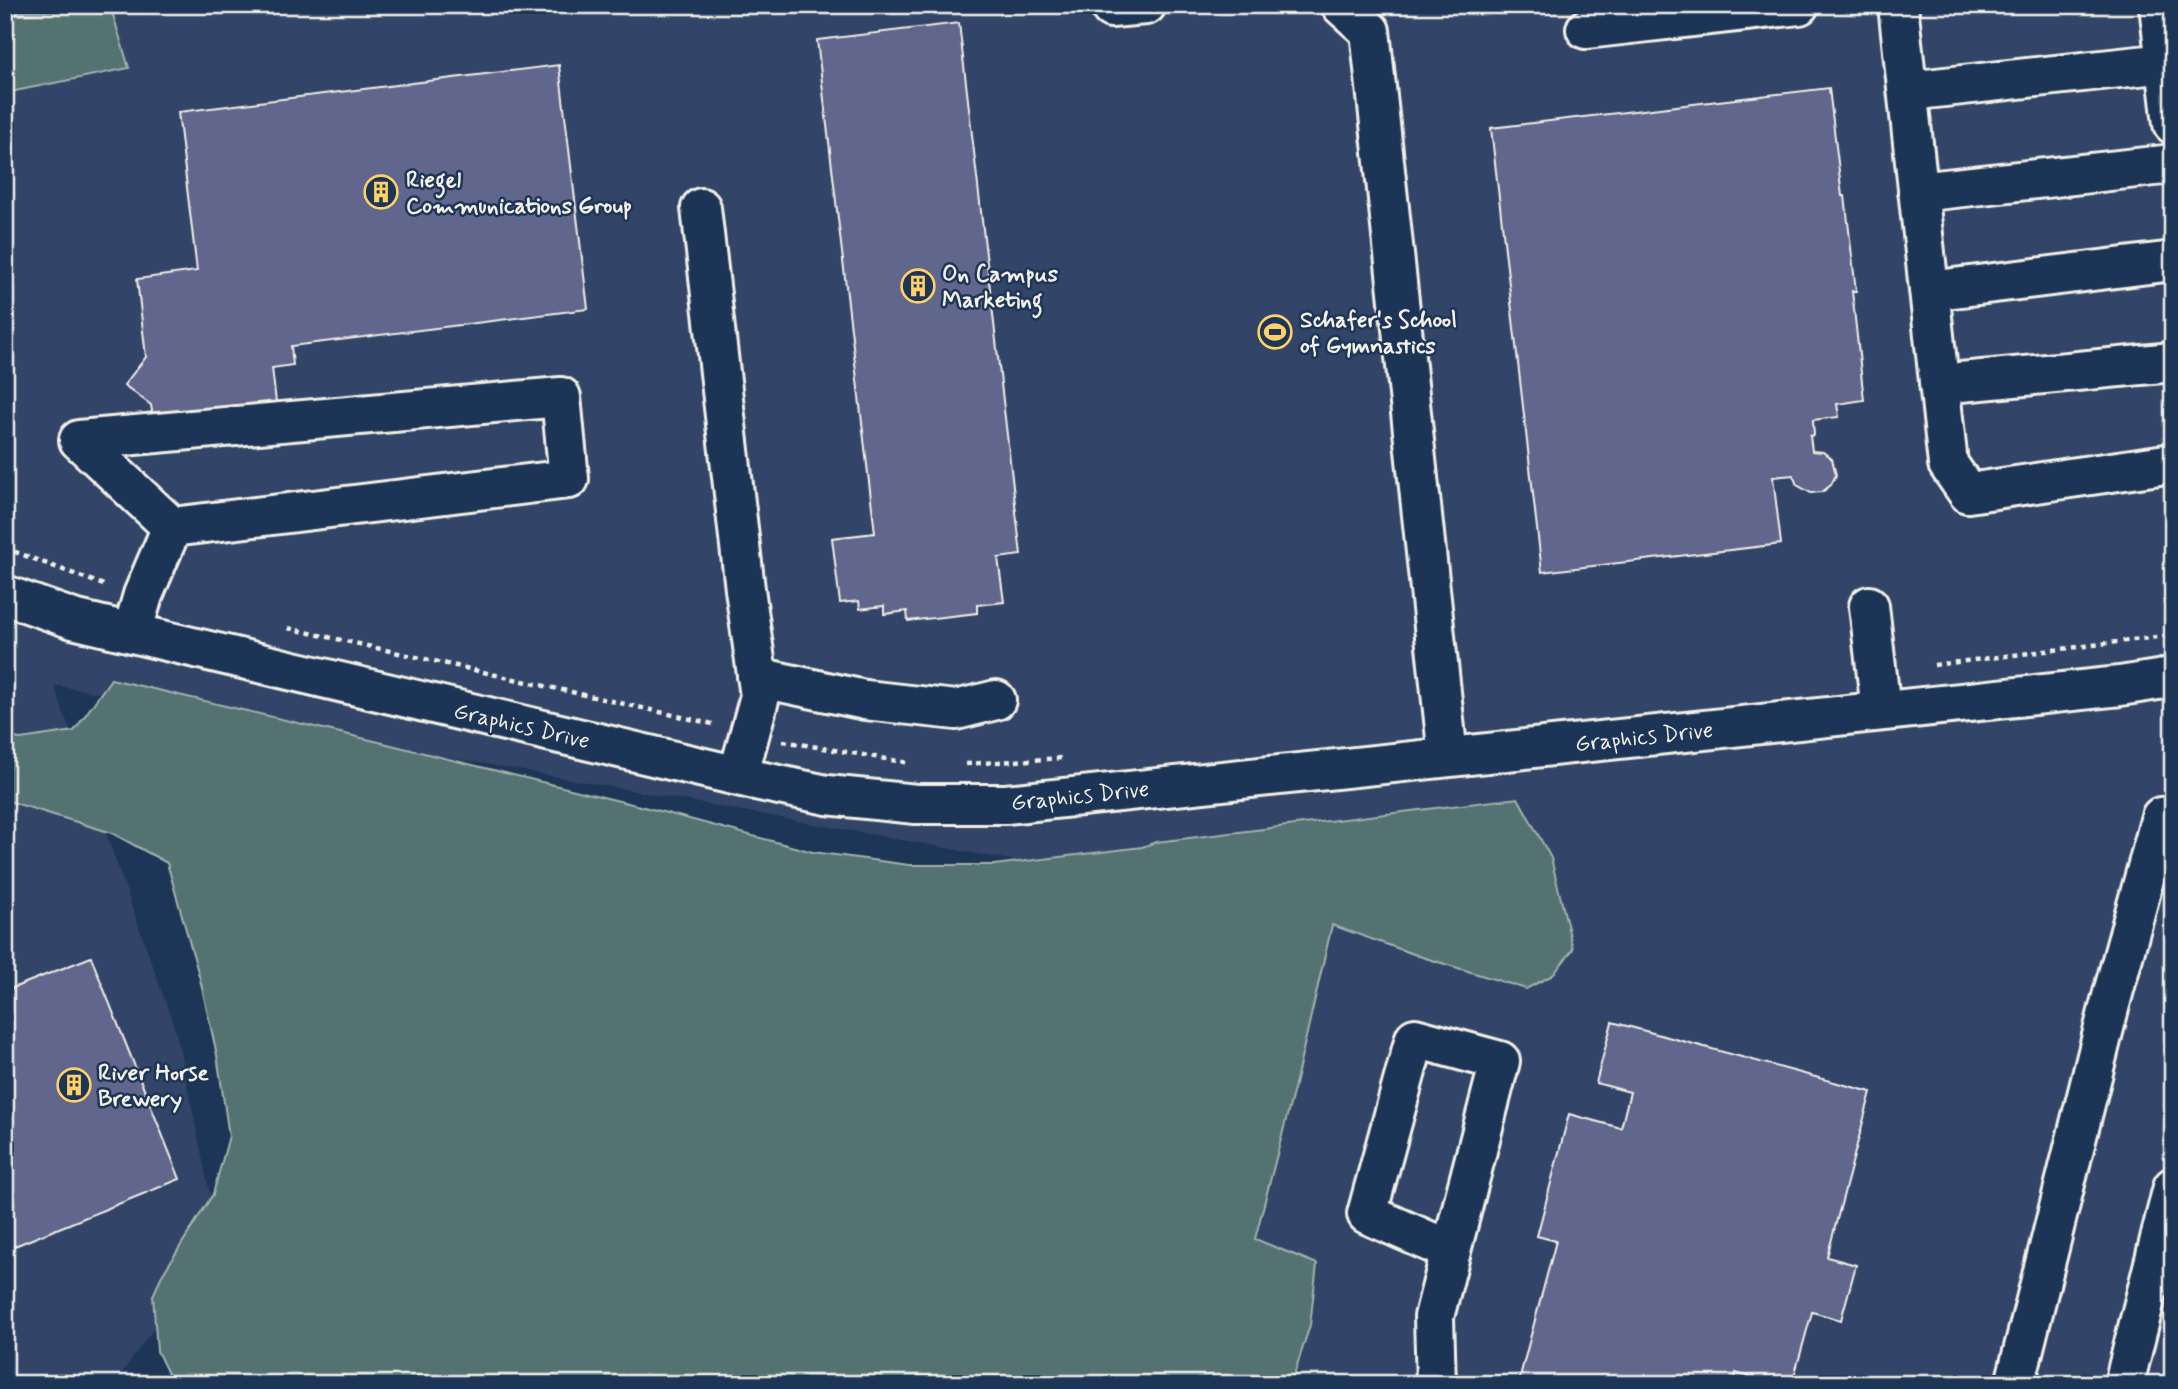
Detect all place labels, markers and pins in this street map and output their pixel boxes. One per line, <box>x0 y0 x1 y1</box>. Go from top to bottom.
place label: Riegel Communications Group <box>406 166 632 222</box>
building icon: Riegel Communications Group <box>362 173 400 211</box>
place label: On Campus Marketing <box>942 260 1059 319</box>
building icon: On Campus Marketing <box>899 267 937 305</box>
place label: Schafer's School of Gymnastics <box>1300 306 1457 362</box>
sports icon: Schafer's School of Gymnastics <box>1256 313 1294 351</box>
place label: River Horse Brewery <box>98 1059 210 1115</box>
building icon: River Horse Brewery <box>55 1066 93 1104</box>

